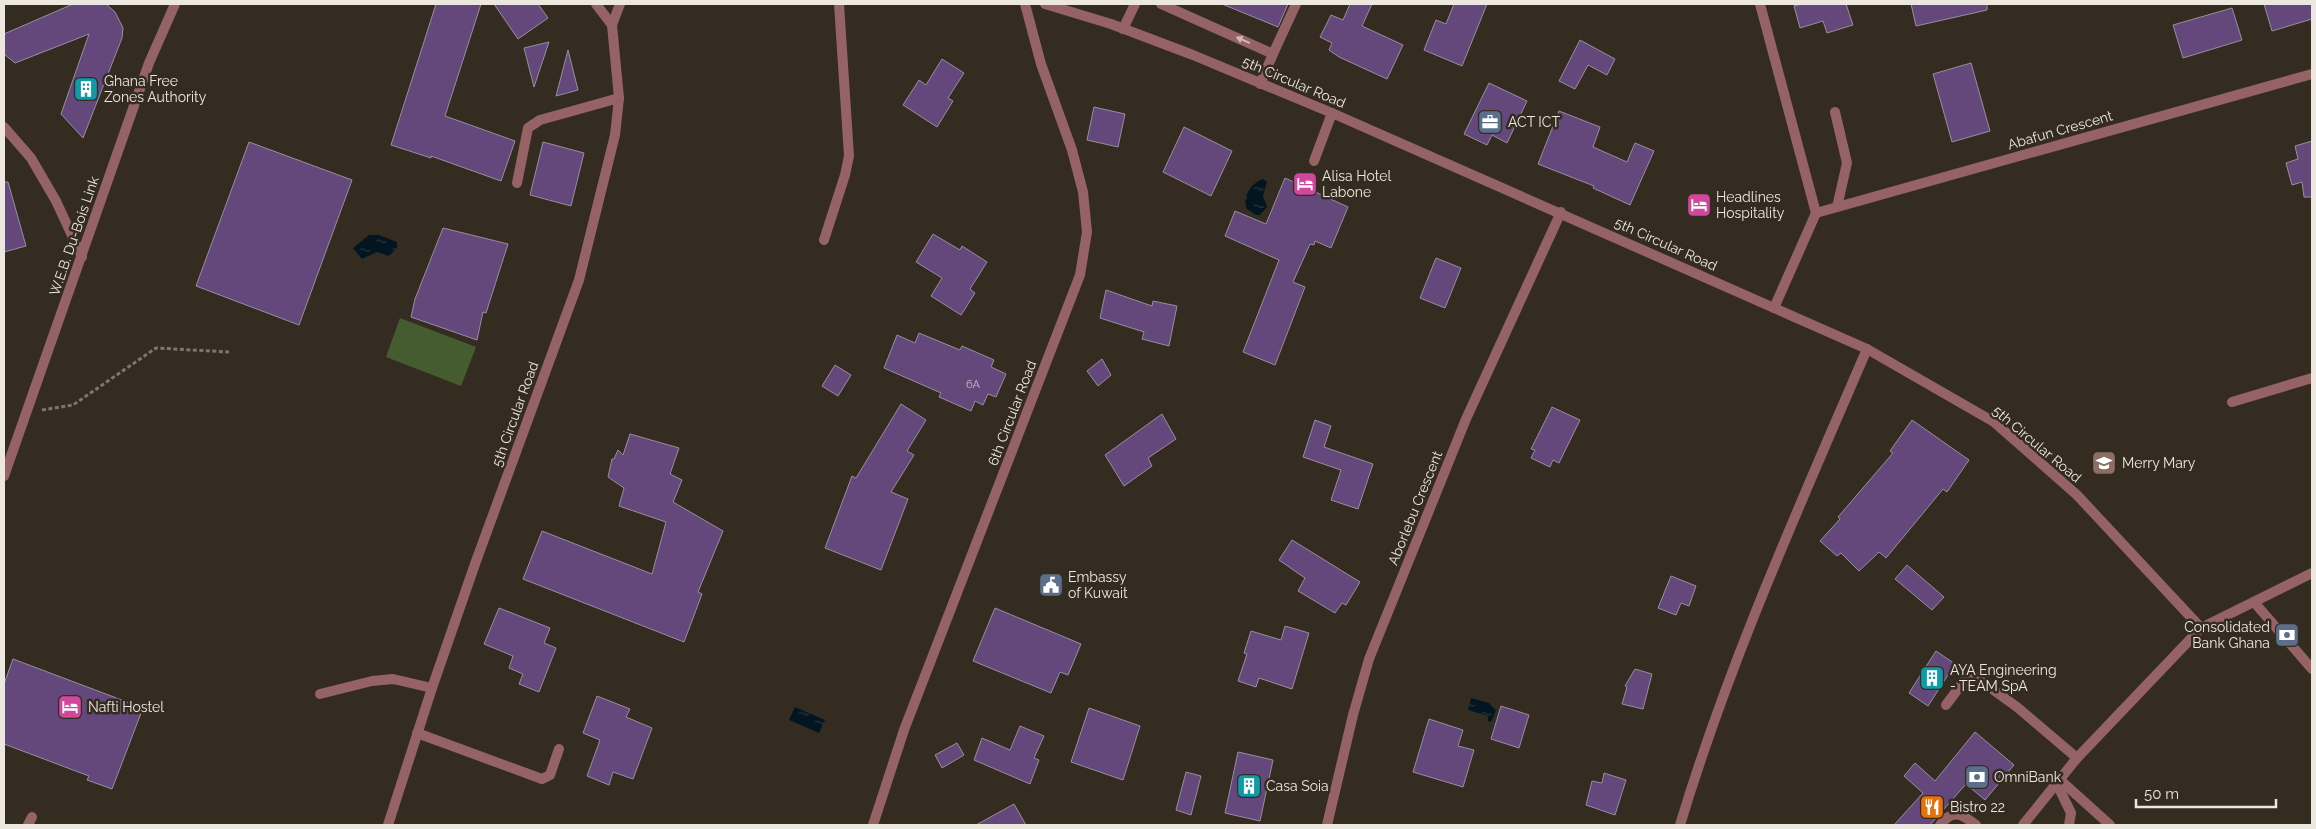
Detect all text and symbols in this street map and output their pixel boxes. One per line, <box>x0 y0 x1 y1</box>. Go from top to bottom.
one-way arrow <box>1236 36 1250 44</box>
street label: 5th Circular Road <box>1240 53 1348 111</box>
place label: Ghana Free Zones Authority <box>104 73 207 105</box>
building icon: Ghana Free Zones Authority <box>73 76 99 102</box>
street label: Abafun Crescent <box>2006 107 2115 153</box>
office icon: ACT ICT <box>1477 109 1503 135</box>
place label: ACT ICT <box>1508 114 1560 130</box>
place label: Alisa Hotel Labone <box>1322 168 1392 200</box>
hotel icon: Alisa Hotel Labone <box>1292 171 1318 197</box>
street label: W.E.B. Du-Bois Link <box>46 174 102 298</box>
place label: Headlines Hospitality <box>1716 189 1785 221</box>
hotel icon: Headlines Hospitality <box>1686 192 1712 218</box>
street label: 5th Circular Road <box>1612 214 1720 274</box>
street label: 6th Circular Road <box>985 358 1039 468</box>
street label: 5th Circular Road <box>489 359 541 469</box>
house number: 6A <box>966 378 981 391</box>
street label: 5th Circular Road <box>1990 402 2084 486</box>
street label: Aborlebu Crescent <box>1385 448 1445 567</box>
school or university icon: Merry Mary <box>2091 450 2117 476</box>
place label: Merry Mary <box>2122 455 2196 471</box>
place label: Embassy of Kuwait <box>1068 569 1128 601</box>
public building icon: Embassy of Kuwait <box>1038 572 1064 598</box>
place label: Consolidated Bank Ghana <box>2184 619 2270 651</box>
bank icon: Consolidated Bank Ghana <box>2274 622 2300 648</box>
place label: AYA Engineering - TEAM SpA <box>1950 662 2057 694</box>
building icon: AYA Engineering - TEAM SpA <box>1919 665 1945 691</box>
hotel icon: Nafti Hostel <box>57 694 83 720</box>
place label: Nafti Hostel <box>88 699 164 715</box>
bank icon: OmniBank <box>1964 764 1990 790</box>
place label: OmniBank <box>1994 769 2062 785</box>
building icon: Casa Soia <box>1236 773 1262 799</box>
scale bar <box>2136 776 2276 808</box>
place label: Casa Soia <box>1266 778 1329 794</box>
text: 50 m <box>2144 785 2179 803</box>
restaurant icon: Bistro 22 <box>1919 794 1945 820</box>
place label: Bistro 22 <box>1950 799 2005 815</box>

